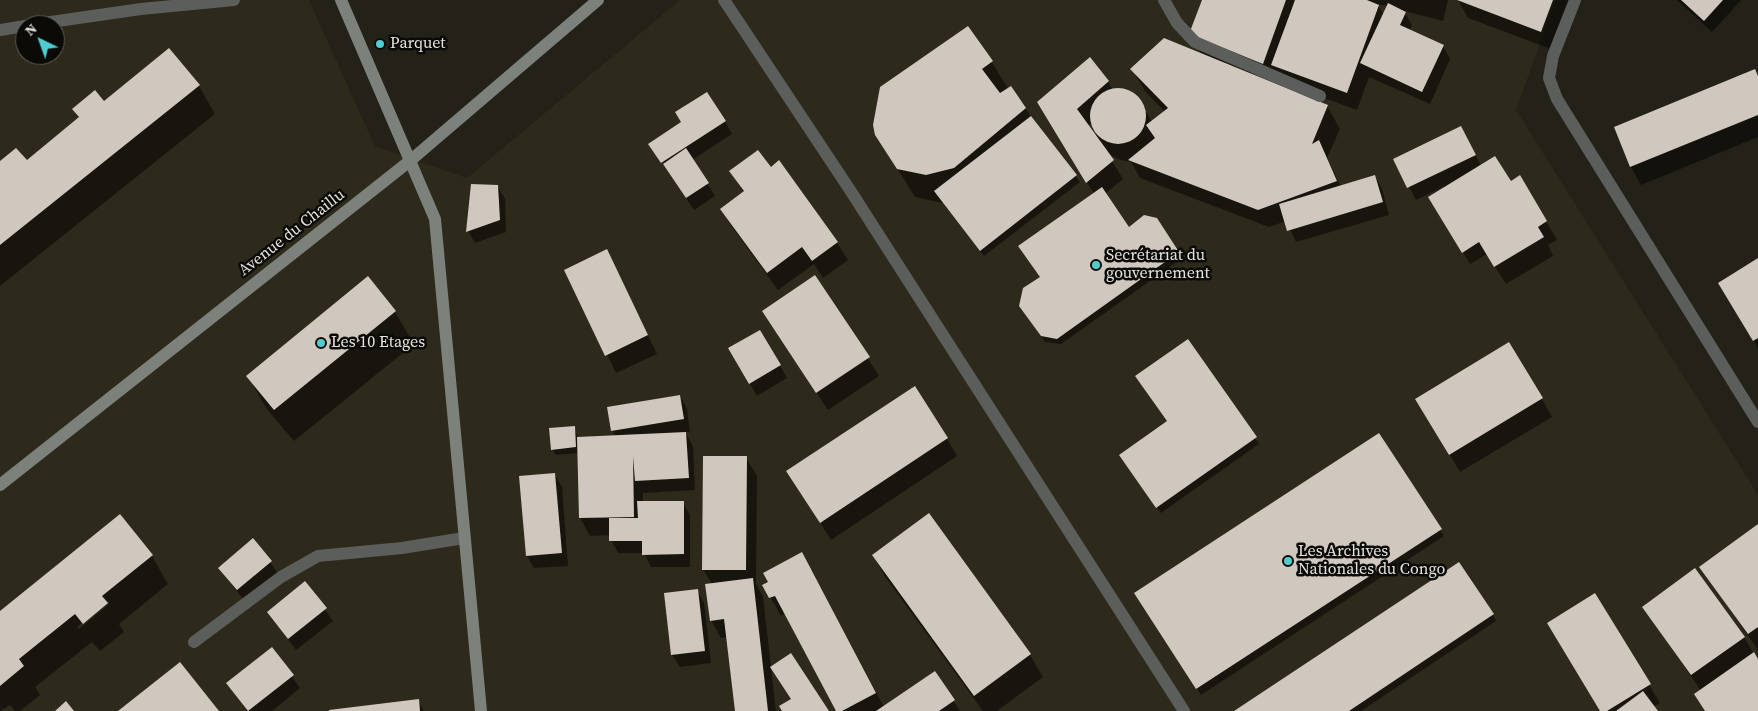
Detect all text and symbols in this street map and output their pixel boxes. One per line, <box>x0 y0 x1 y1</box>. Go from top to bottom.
north arrow <box>15 15 65 65</box>
text: N <box>20 19 41 40</box>
place label: Parquet <box>390 34 446 54</box>
marker: Parquet <box>374 38 386 50</box>
street label: Avenue du Chaillu <box>235 186 349 280</box>
place label: Secrétariat du gouvernement <box>1106 246 1210 284</box>
marker: Secrétariat du gouvernement <box>1090 259 1102 271</box>
place label: Les 10 Etages <box>331 333 425 353</box>
marker: Les 10 Etages <box>315 337 327 349</box>
place label: Les Archives Nationales du Congo <box>1298 542 1445 580</box>
marker: Les Archives Nationales du Congo <box>1282 555 1294 567</box>

